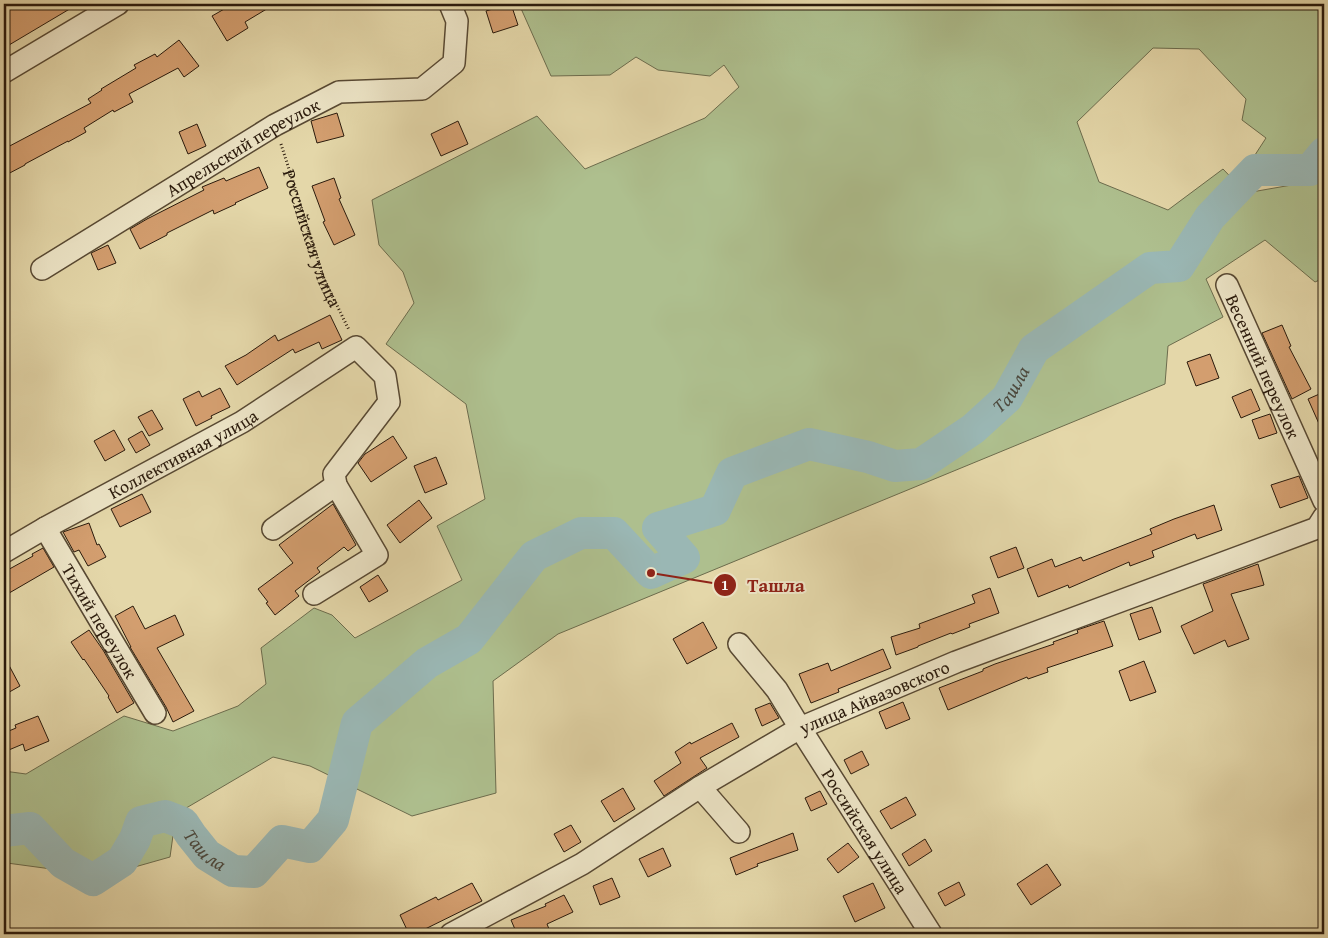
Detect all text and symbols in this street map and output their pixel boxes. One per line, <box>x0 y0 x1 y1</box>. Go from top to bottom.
street label: Апрельский переулок <box>160 90 325 203</box>
street label: Российская улица <box>276 166 349 312</box>
street label: Весенний переулок <box>1219 290 1308 443</box>
water label: Ташла <box>986 360 1036 419</box>
street label: Коллективная улица <box>103 402 263 505</box>
street label: Тихий переулок <box>55 558 145 684</box>
callout: Ташла <box>712 568 814 602</box>
text: Ташла <box>747 571 805 599</box>
text: 1 <box>721 574 729 595</box>
street label: улица Айвазовского <box>794 653 953 741</box>
street label: Российская улица <box>815 763 916 899</box>
water label: Ташла <box>177 823 232 878</box>

